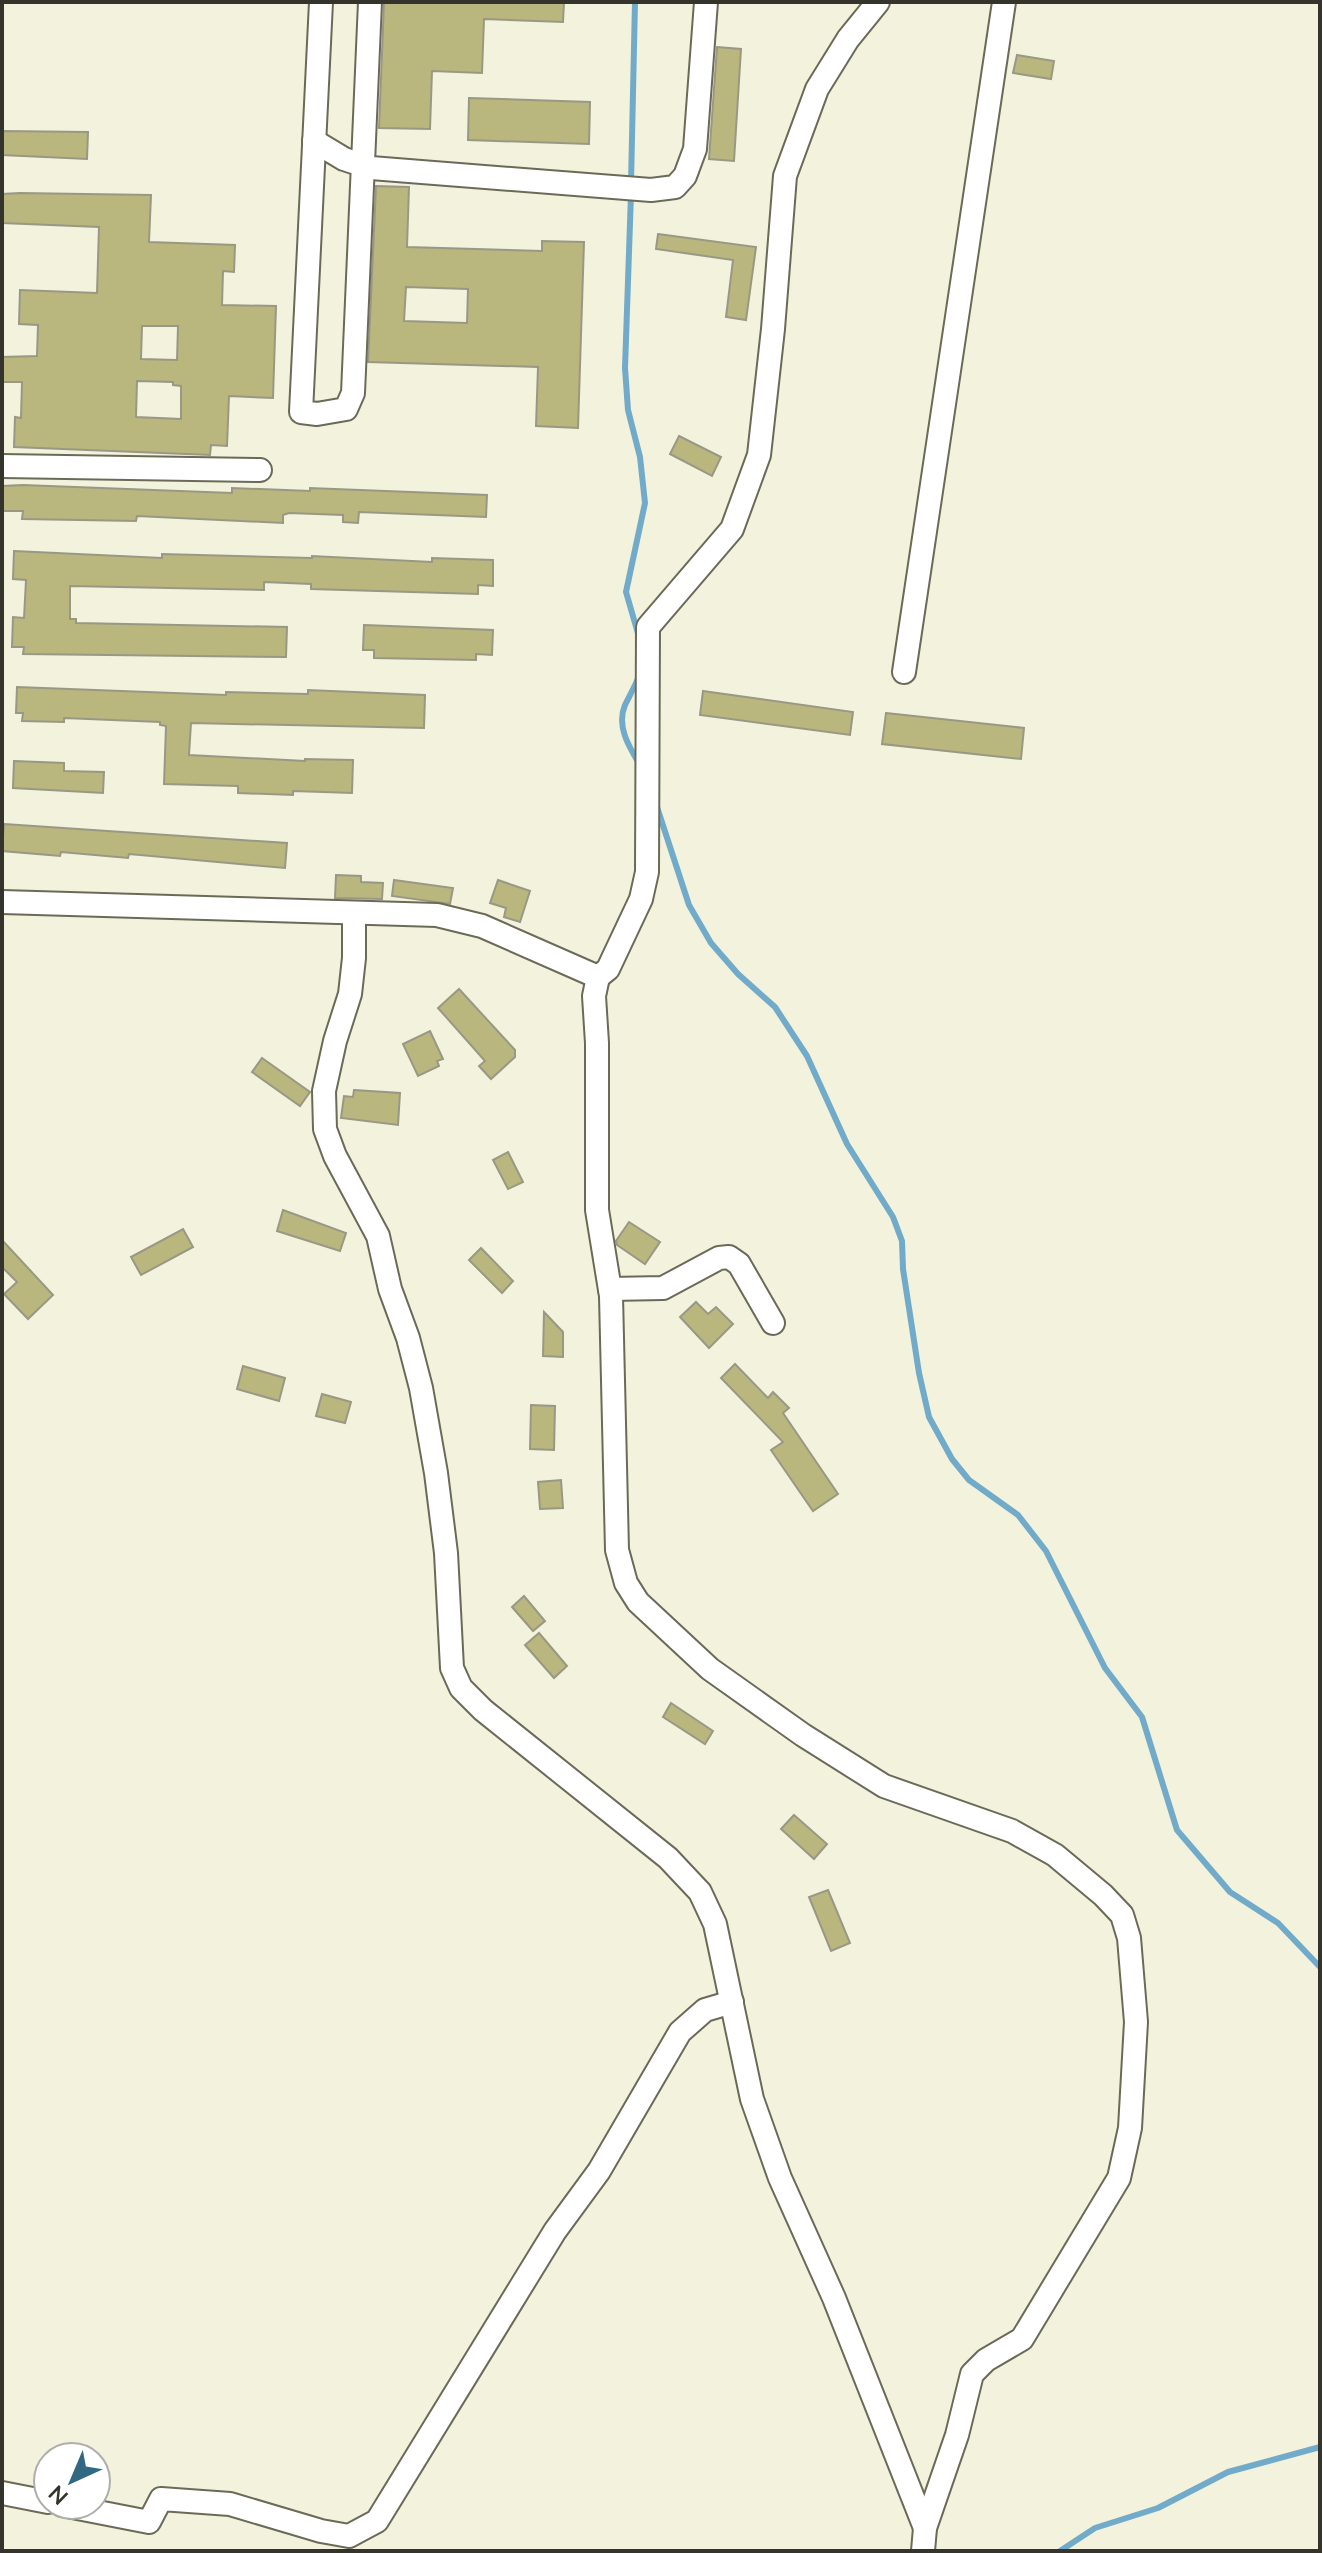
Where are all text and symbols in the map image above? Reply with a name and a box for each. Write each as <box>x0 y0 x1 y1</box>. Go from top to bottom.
north arrow <box>32 2441 112 2521</box>
text: N <box>42 2478 75 2511</box>

